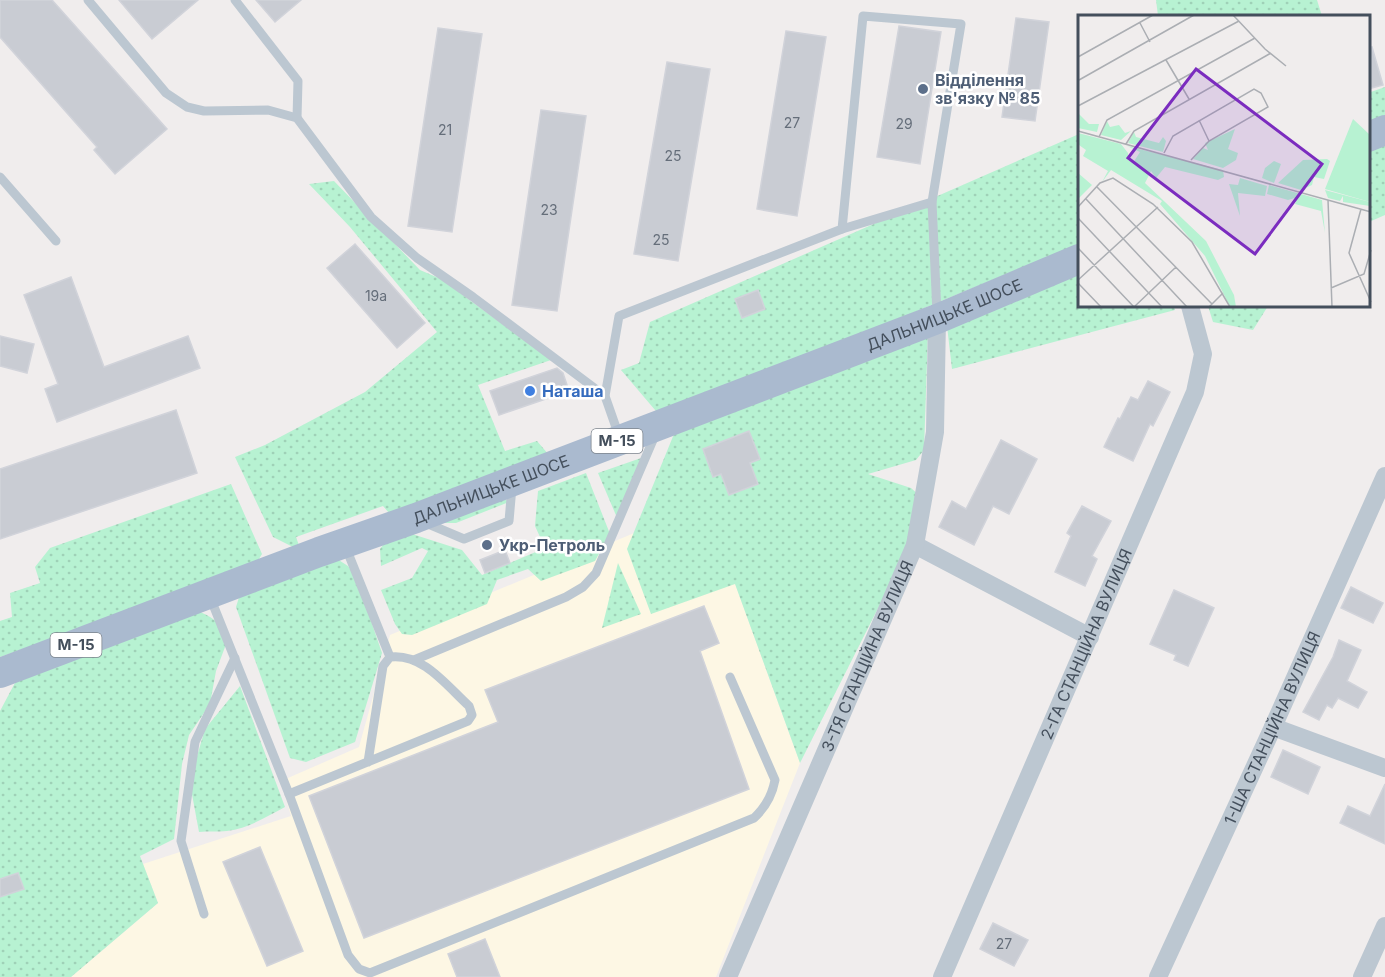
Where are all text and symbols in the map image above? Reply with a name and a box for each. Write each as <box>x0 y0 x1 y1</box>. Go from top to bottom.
inset map <box>1078 15 1370 308</box>
place label: Відділення зв'язку № 85 <box>935 70 1040 108</box>
marker: Відділення зв'язку № 85 <box>916 82 930 96</box>
house number: 27 <box>784 114 800 131</box>
house number: 29 <box>895 115 913 132</box>
house number: 21 <box>438 121 452 138</box>
house number: 25 <box>664 147 682 164</box>
house number: 23 <box>540 201 558 218</box>
house number: 25 <box>652 231 670 248</box>
street label: ДАЛЬНИЦЬКЕ ШОСЕ <box>864 274 1025 355</box>
house number: 19а <box>365 287 387 304</box>
place label: Наташа <box>542 381 604 401</box>
marker: Наташа <box>523 384 537 398</box>
road number: М-15 <box>592 429 642 453</box>
street label: ДАЛЬНИЦЬКЕ ШОСЕ <box>410 450 572 528</box>
place label: Укр-Петроль <box>499 535 605 555</box>
marker: Укр-Петроль <box>480 538 494 552</box>
street label: 2-ГА СТАНЦІЙНА ВУЛИЦЯ <box>1036 545 1136 742</box>
street label: 3-ТЯ СТАНЦІЙНА ВУЛИЦЯ <box>817 557 917 755</box>
street label: 1-ША СТАНЦІЙНА ВУЛИЦЯ <box>1220 628 1324 828</box>
road number: М-15 <box>50 633 101 657</box>
house number: 27 <box>996 935 1012 952</box>

